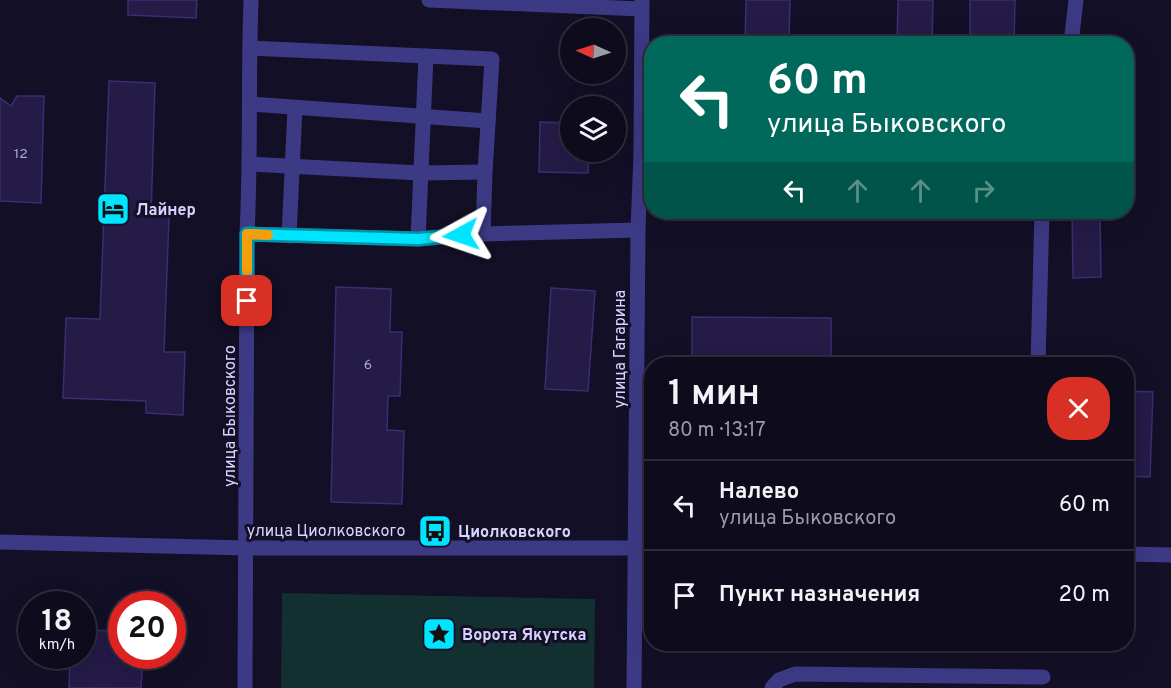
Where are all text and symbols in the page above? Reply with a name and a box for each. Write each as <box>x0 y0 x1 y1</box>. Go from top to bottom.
north arrow <box>560 18 626 84</box>
map controls <box>560 18 626 162</box>
text: 60 m <box>767 56 868 109</box>
icon: left <box>668 60 746 138</box>
button: layers <box>560 96 626 162</box>
text: улица Быковского <box>767 108 1006 142</box>
house number: 12 <box>14 146 28 163</box>
icon: left <box>778 174 811 207</box>
icon: ahead <box>841 174 874 207</box>
icon: ahead <box>904 174 937 207</box>
icon: right <box>967 174 1000 207</box>
hotel icon: Лайнер <box>95 191 131 227</box>
place label: Лайнер <box>136 201 196 221</box>
position arrow <box>429 203 493 267</box>
pin <box>221 275 272 326</box>
icon: arrive <box>230 284 263 317</box>
street label: улица Гагарина <box>611 290 631 408</box>
street label: улица Быковского <box>221 345 241 487</box>
house number: 6 <box>364 357 372 374</box>
text: 1 мин <box>668 372 760 418</box>
button: close <box>1047 377 1110 440</box>
text: 80 m · 13:17 <box>668 418 766 444</box>
text: Налево <box>719 479 799 506</box>
icon: left <box>668 489 701 522</box>
text: 60 m <box>1059 492 1110 519</box>
text: улица Быковского <box>719 506 896 532</box>
bus stop icon: Циолковского <box>417 513 453 549</box>
street label: улица Циолковского <box>247 522 405 542</box>
place label: Циолковского <box>458 523 571 543</box>
icon: arrive <box>668 579 701 612</box>
text: Пункт назначения <box>719 582 920 609</box>
text: 20 m <box>1059 582 1110 609</box>
speed limit sign: 20 <box>108 591 186 669</box>
text: 18 <box>42 604 72 641</box>
place icon: Ворота Якутска <box>421 616 457 652</box>
place label: Ворота Якутска <box>462 626 586 646</box>
text: km/h <box>39 636 75 655</box>

